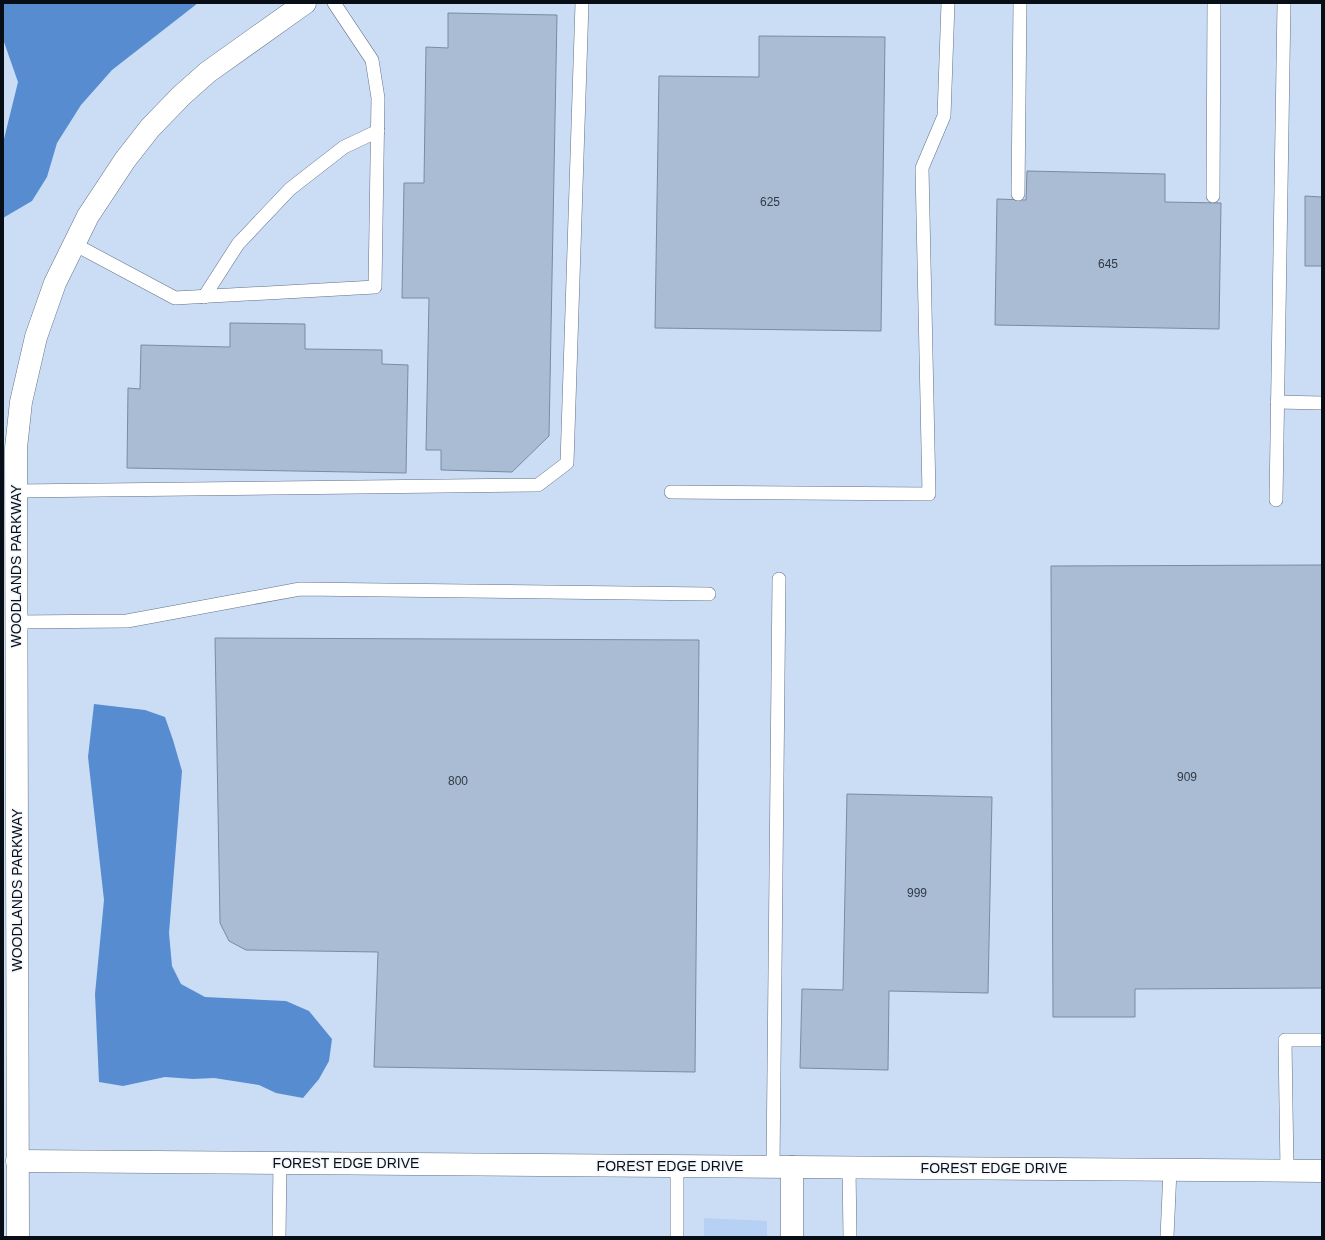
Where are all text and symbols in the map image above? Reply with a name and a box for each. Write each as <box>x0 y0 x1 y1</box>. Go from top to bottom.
house number: 625 <box>760 195 780 209</box>
house number: 645 <box>1098 257 1118 271</box>
street label: WOODLANDS PARKWAY <box>8 484 24 648</box>
house number: 909 <box>1177 770 1197 784</box>
house number: 800 <box>448 774 468 788</box>
street label: WOODLANDS PARKWAY <box>9 808 25 972</box>
house number: 999 <box>907 886 927 900</box>
street label: FOREST EDGE DRIVE <box>273 1155 419 1171</box>
street label: FOREST EDGE DRIVE <box>597 1158 743 1174</box>
street label: FOREST EDGE DRIVE <box>921 1160 1067 1176</box>

